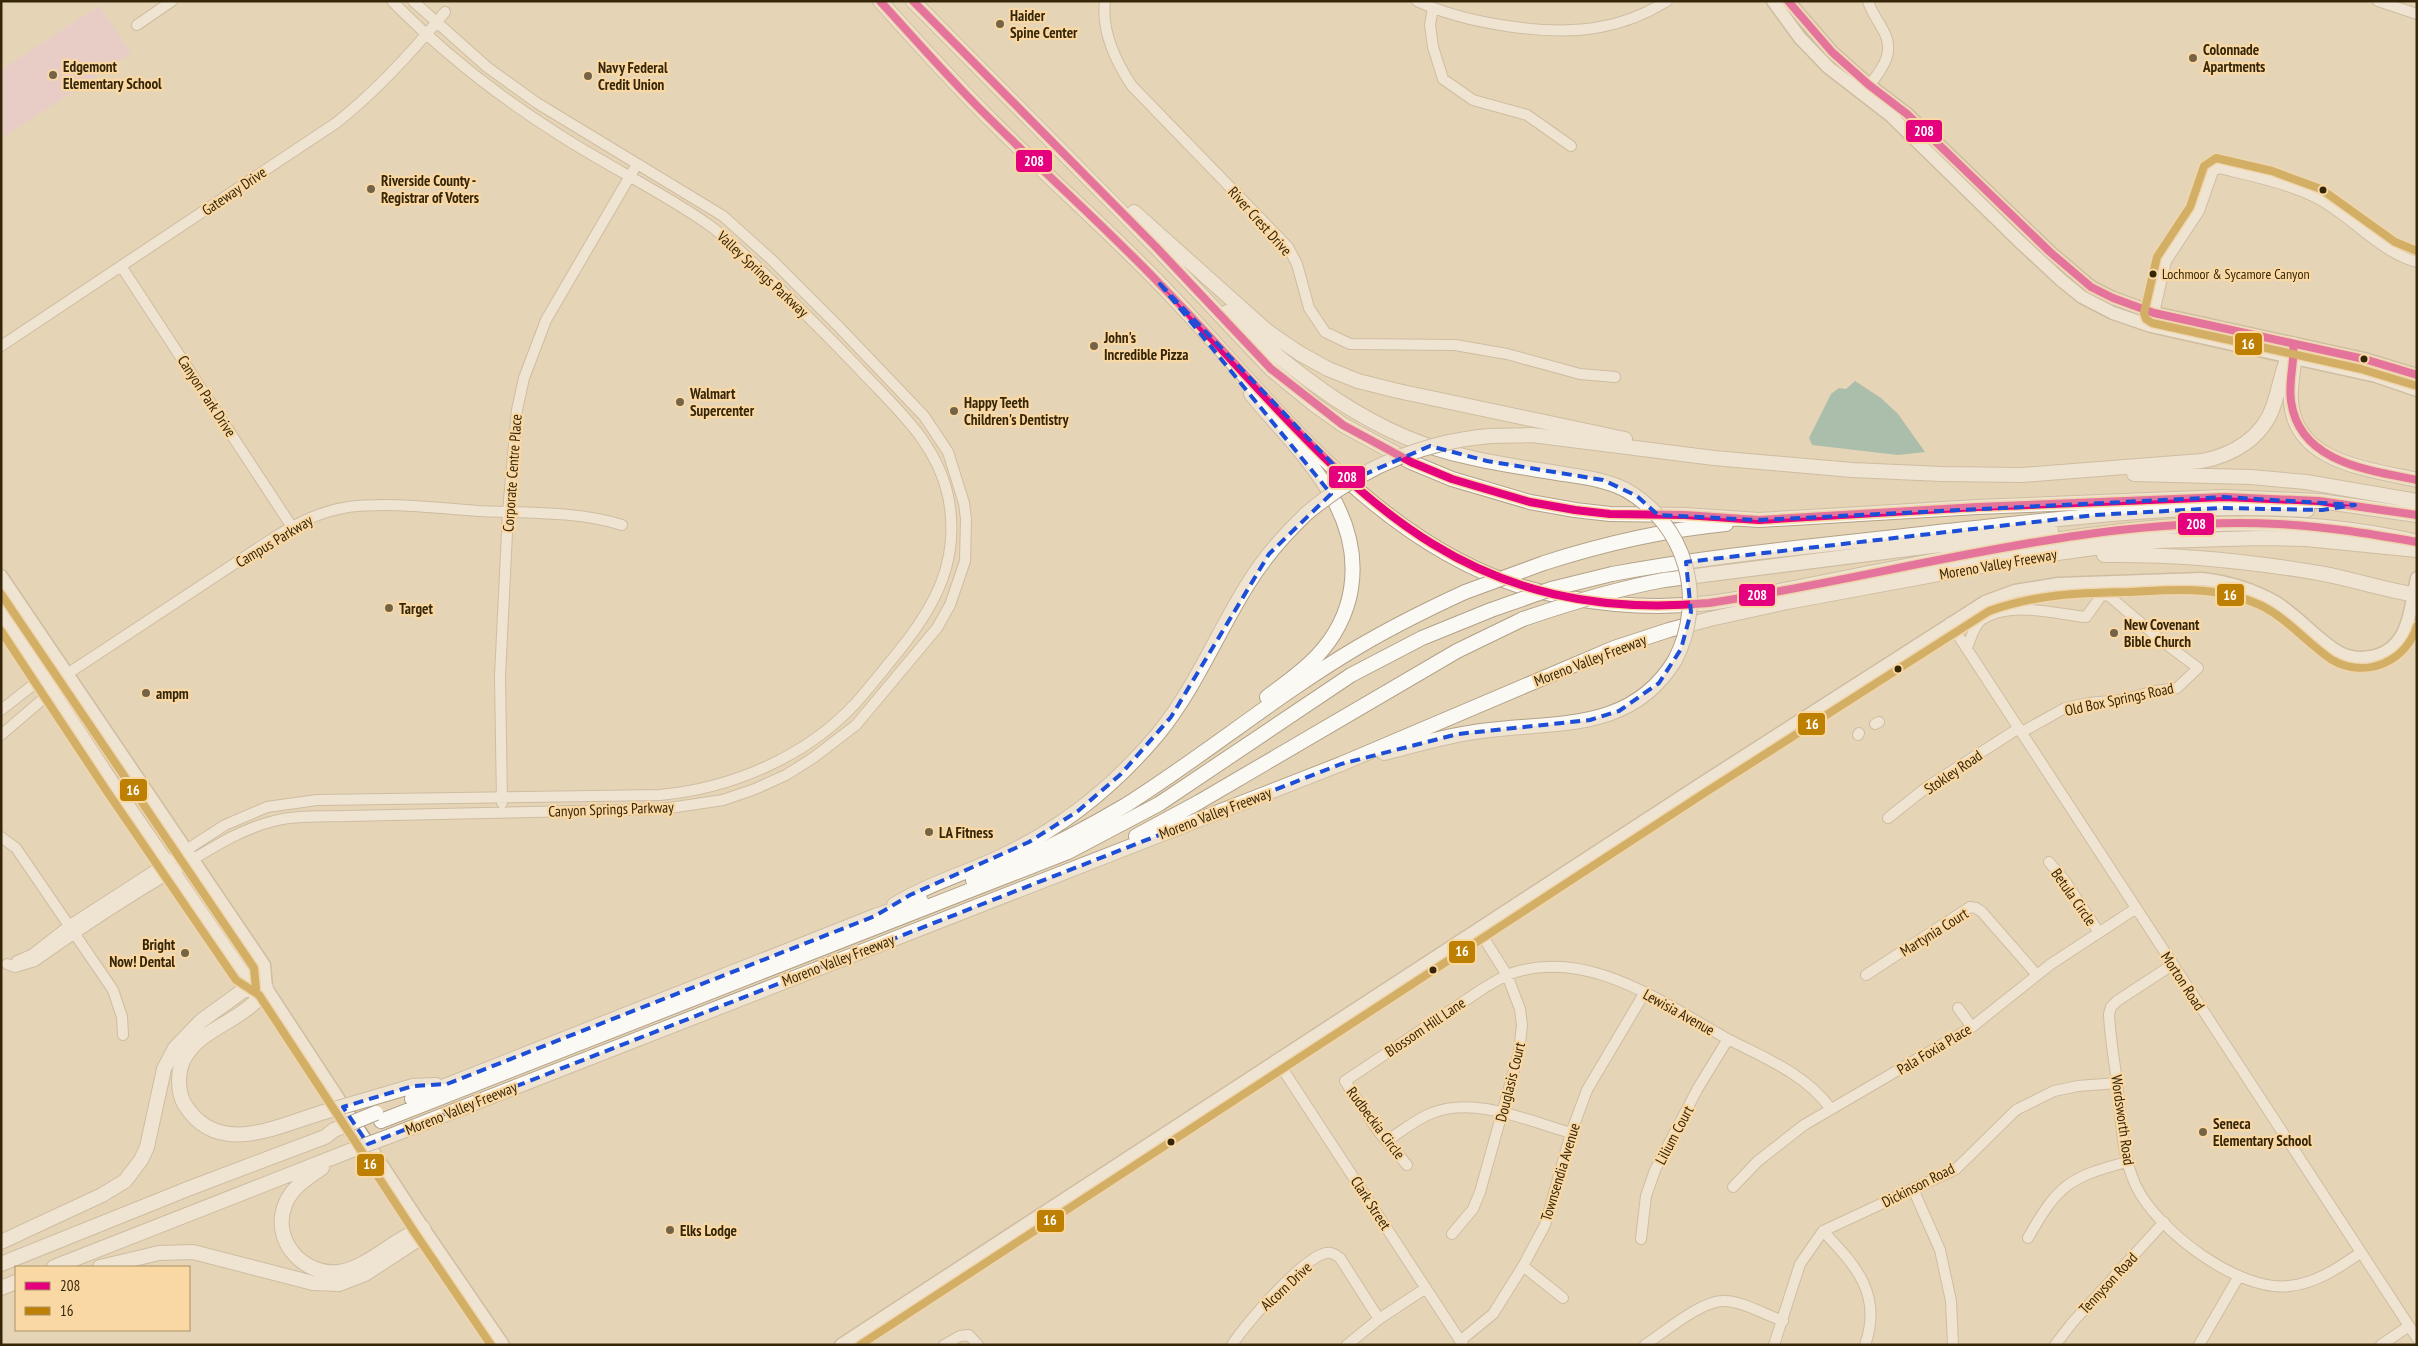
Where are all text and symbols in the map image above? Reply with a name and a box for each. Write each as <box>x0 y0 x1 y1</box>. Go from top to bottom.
place label: Haider Spine Center <box>1010 6 1078 42</box>
marker: Haider Spine Center <box>994 18 1006 30</box>
place label: Colonnade Apartments <box>2202 40 2265 76</box>
marker: Colonnade Apartments <box>2187 52 2199 64</box>
place label: Edgemont Elementary School <box>63 57 162 93</box>
place label: Navy Federal Credit Union <box>598 58 668 94</box>
marker: Edgemont Elementary School <box>47 69 59 81</box>
marker: Navy Federal Credit Union <box>582 70 594 82</box>
line badge: 208 <box>1905 119 1943 143</box>
text: 208 <box>1914 122 1934 140</box>
line badge: 208 <box>1015 149 1053 173</box>
text: 208 <box>1024 152 1044 170</box>
street label: Gateway Drive <box>198 162 270 220</box>
place label: Riverside County - Registrar of Voters <box>381 171 479 207</box>
marker: Riverside County - Registrar of Voters <box>365 183 377 195</box>
street label: River Crest Drive <box>1224 183 1296 259</box>
unlabelled marker <box>2318 185 2328 195</box>
street label: Valley Springs Parkway <box>713 226 813 321</box>
place label: Lochmoor & Sycamore Canyon <box>2162 265 2310 283</box>
marker: Lochmoor & Sycamore Canyon <box>2148 269 2158 279</box>
place label: John's Incredible Pizza <box>1103 328 1188 364</box>
line badge: 16 <box>2234 332 2263 356</box>
text: 16 <box>2241 335 2255 353</box>
marker: John's Incredible Pizza <box>1088 340 1100 352</box>
street label: Canyon Park Drive <box>174 352 240 440</box>
unlabelled marker <box>2359 354 2369 364</box>
place label: Walmart Supercenter <box>689 384 755 420</box>
place label: Happy Teeth Children's Dentistry <box>964 393 1069 429</box>
marker: Walmart Supercenter <box>674 396 686 408</box>
marker: Happy Teeth Children's Dentistry <box>948 405 960 417</box>
street label: Corporate Centre Place <box>498 414 526 532</box>
line badge: 208 <box>1328 465 1366 489</box>
text: 208 <box>1337 468 1357 486</box>
street label: Campus Parkway <box>232 510 316 571</box>
line badge: 208 <box>2177 512 2215 536</box>
text: 208 <box>2186 515 2206 533</box>
street label: Moreno Valley Freeway <box>1938 544 2059 584</box>
line badge: 208 <box>1738 583 1776 607</box>
line badge: 16 <box>2216 583 2245 607</box>
text: 208 <box>1747 586 1767 604</box>
text: 16 <box>2223 586 2237 604</box>
place label: Target <box>399 599 433 618</box>
marker: Target <box>383 602 395 614</box>
place label: New Covenant Bible Church <box>2124 615 2200 651</box>
marker: New Covenant Bible Church <box>2108 627 2120 639</box>
street label: Moreno Valley Freeway <box>1531 630 1649 690</box>
unlabelled marker <box>1893 664 1903 674</box>
street label: Old Box Springs Road <box>2063 678 2175 720</box>
place label: ampm <box>156 684 189 703</box>
marker: ampm <box>140 687 152 699</box>
line badge: 16 <box>1797 712 1826 736</box>
text: 16 <box>1805 715 1819 733</box>
street label: Stokley Road <box>1920 746 1986 798</box>
line badge: 16 <box>119 778 148 802</box>
text: 16 <box>126 781 140 799</box>
street label: Moreno Valley Freeway <box>1156 783 1274 843</box>
street label: Canyon Springs Parkway <box>548 797 674 821</box>
place label: LA Fitness <box>939 823 993 842</box>
marker: LA Fitness <box>923 826 935 838</box>
street label: Betula Circle <box>2047 865 2101 929</box>
street label: Martynia Court <box>1896 904 1972 960</box>
street label: Moreno Valley Freeway <box>779 930 897 990</box>
place label: Bright Now! Dental <box>109 935 176 971</box>
line badge: 16 <box>1448 940 1476 964</box>
text: 16 <box>1455 942 1469 960</box>
marker: Bright Now! Dental <box>179 947 191 959</box>
street label: Morton Road <box>2157 948 2209 1014</box>
unlabelled marker <box>1428 965 1438 975</box>
street label: Lewisia Avenue <box>1640 985 1718 1039</box>
street label: Blossom Hill Lane <box>1381 993 1469 1061</box>
street label: Pala Foxia Place <box>1893 1019 1975 1079</box>
street label: Douglasis Court <box>1491 1040 1529 1124</box>
street label: Wordsworth Road <box>2107 1074 2139 1166</box>
street label: Moreno Valley Freeway <box>402 1077 520 1139</box>
street label: Rudbeckia Circle <box>1343 1083 1409 1163</box>
street label: Lilium Court <box>1651 1102 1697 1168</box>
place label: Seneca Elementary School <box>2213 1114 2312 1150</box>
street label: Townsendia Avenue <box>1536 1121 1584 1223</box>
marker: Seneca Elementary School <box>2197 1126 2209 1138</box>
unlabelled marker <box>1166 1137 1176 1147</box>
line badge: 16 <box>356 1153 385 1177</box>
text: 16 <box>363 1155 377 1173</box>
street label: Dickinson Road <box>1878 1159 1958 1211</box>
street label: Clark Street <box>1347 1173 1395 1233</box>
line badge: 16 <box>1036 1209 1065 1233</box>
text: 16 <box>1043 1211 1057 1229</box>
place label: Elks Lodge <box>680 1221 737 1240</box>
marker: Elks Lodge <box>664 1224 676 1236</box>
street label: Tennyson Road <box>2075 1248 2141 1318</box>
street label: Alcorn Drive <box>1256 1257 1316 1315</box>
legend <box>15 1266 190 1331</box>
text: 208 <box>60 1276 80 1295</box>
text: 16 <box>60 1301 74 1320</box>

